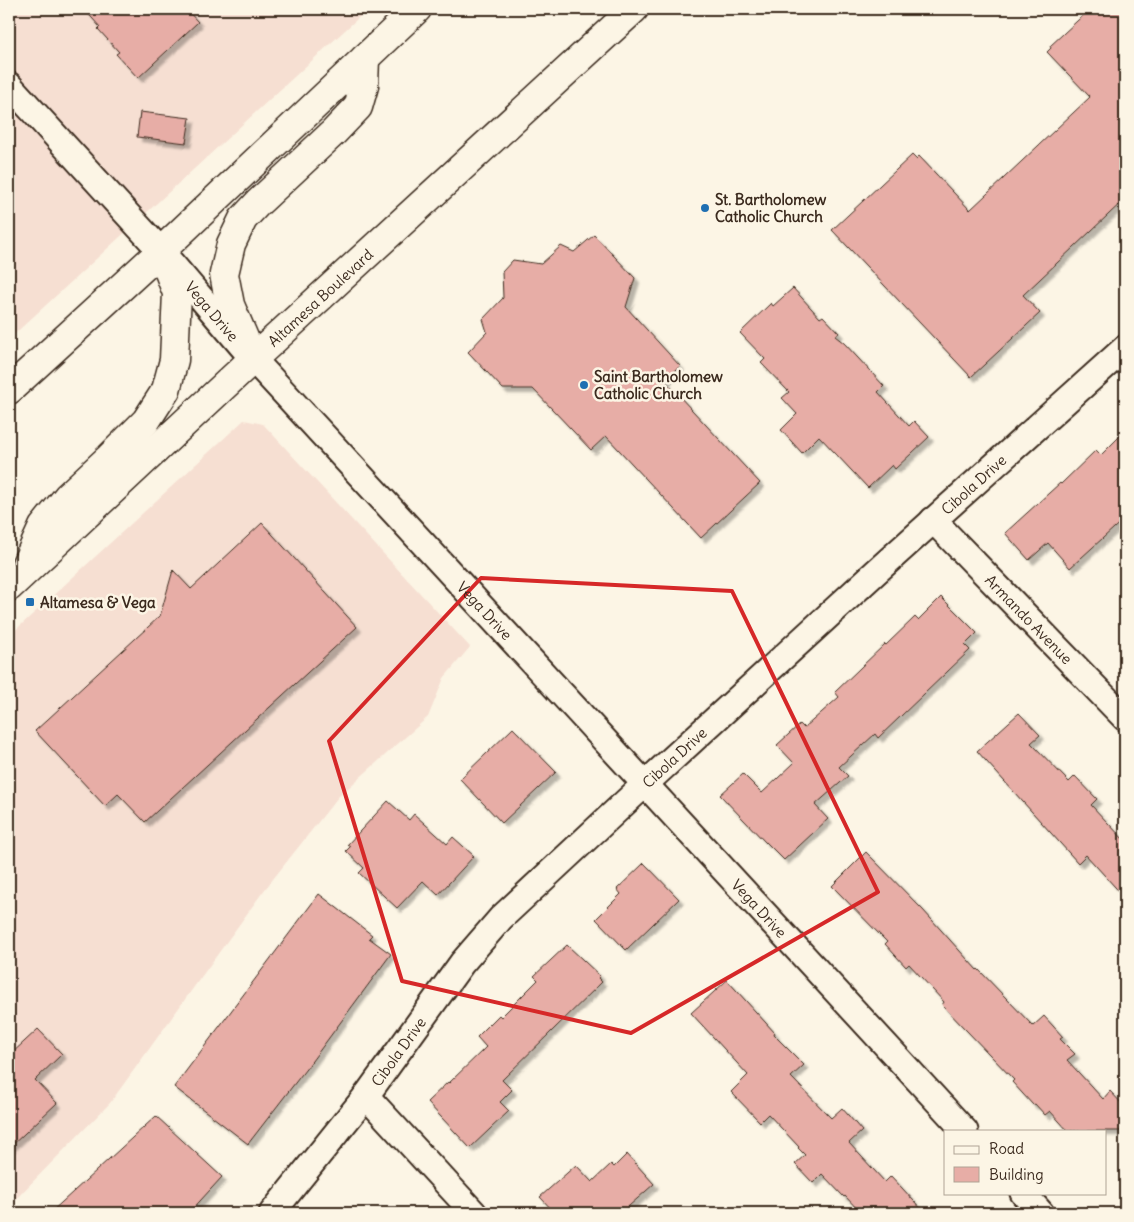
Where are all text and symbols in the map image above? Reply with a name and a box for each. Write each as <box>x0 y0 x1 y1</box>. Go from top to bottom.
place label: St. Bartholomew Catholic Church <box>715 190 826 226</box>
marker: St. Bartholomew Catholic Church <box>699 202 711 214</box>
street label: Altamesa Boulevard <box>264 244 377 350</box>
street label: Vega Drive <box>181 277 243 345</box>
place label: Saint Bartholomew Catholic Church <box>594 367 723 403</box>
marker: Saint Bartholomew Catholic Church <box>578 379 590 391</box>
street label: Cibola Drive <box>937 450 1010 518</box>
street label: Armando Avenue <box>981 570 1077 668</box>
street label: Vega Drive <box>453 577 517 644</box>
place label: Altamesa & Vega <box>40 593 156 613</box>
marker: Altamesa & Vega <box>24 596 36 608</box>
street label: Cibola Drive <box>638 723 710 792</box>
street label: Vega Drive <box>728 875 791 941</box>
street label: Cibola Drive <box>367 1013 430 1090</box>
legend <box>944 1130 1106 1194</box>
text: Road <box>989 1139 1024 1158</box>
text: Building <box>989 1165 1044 1184</box>

